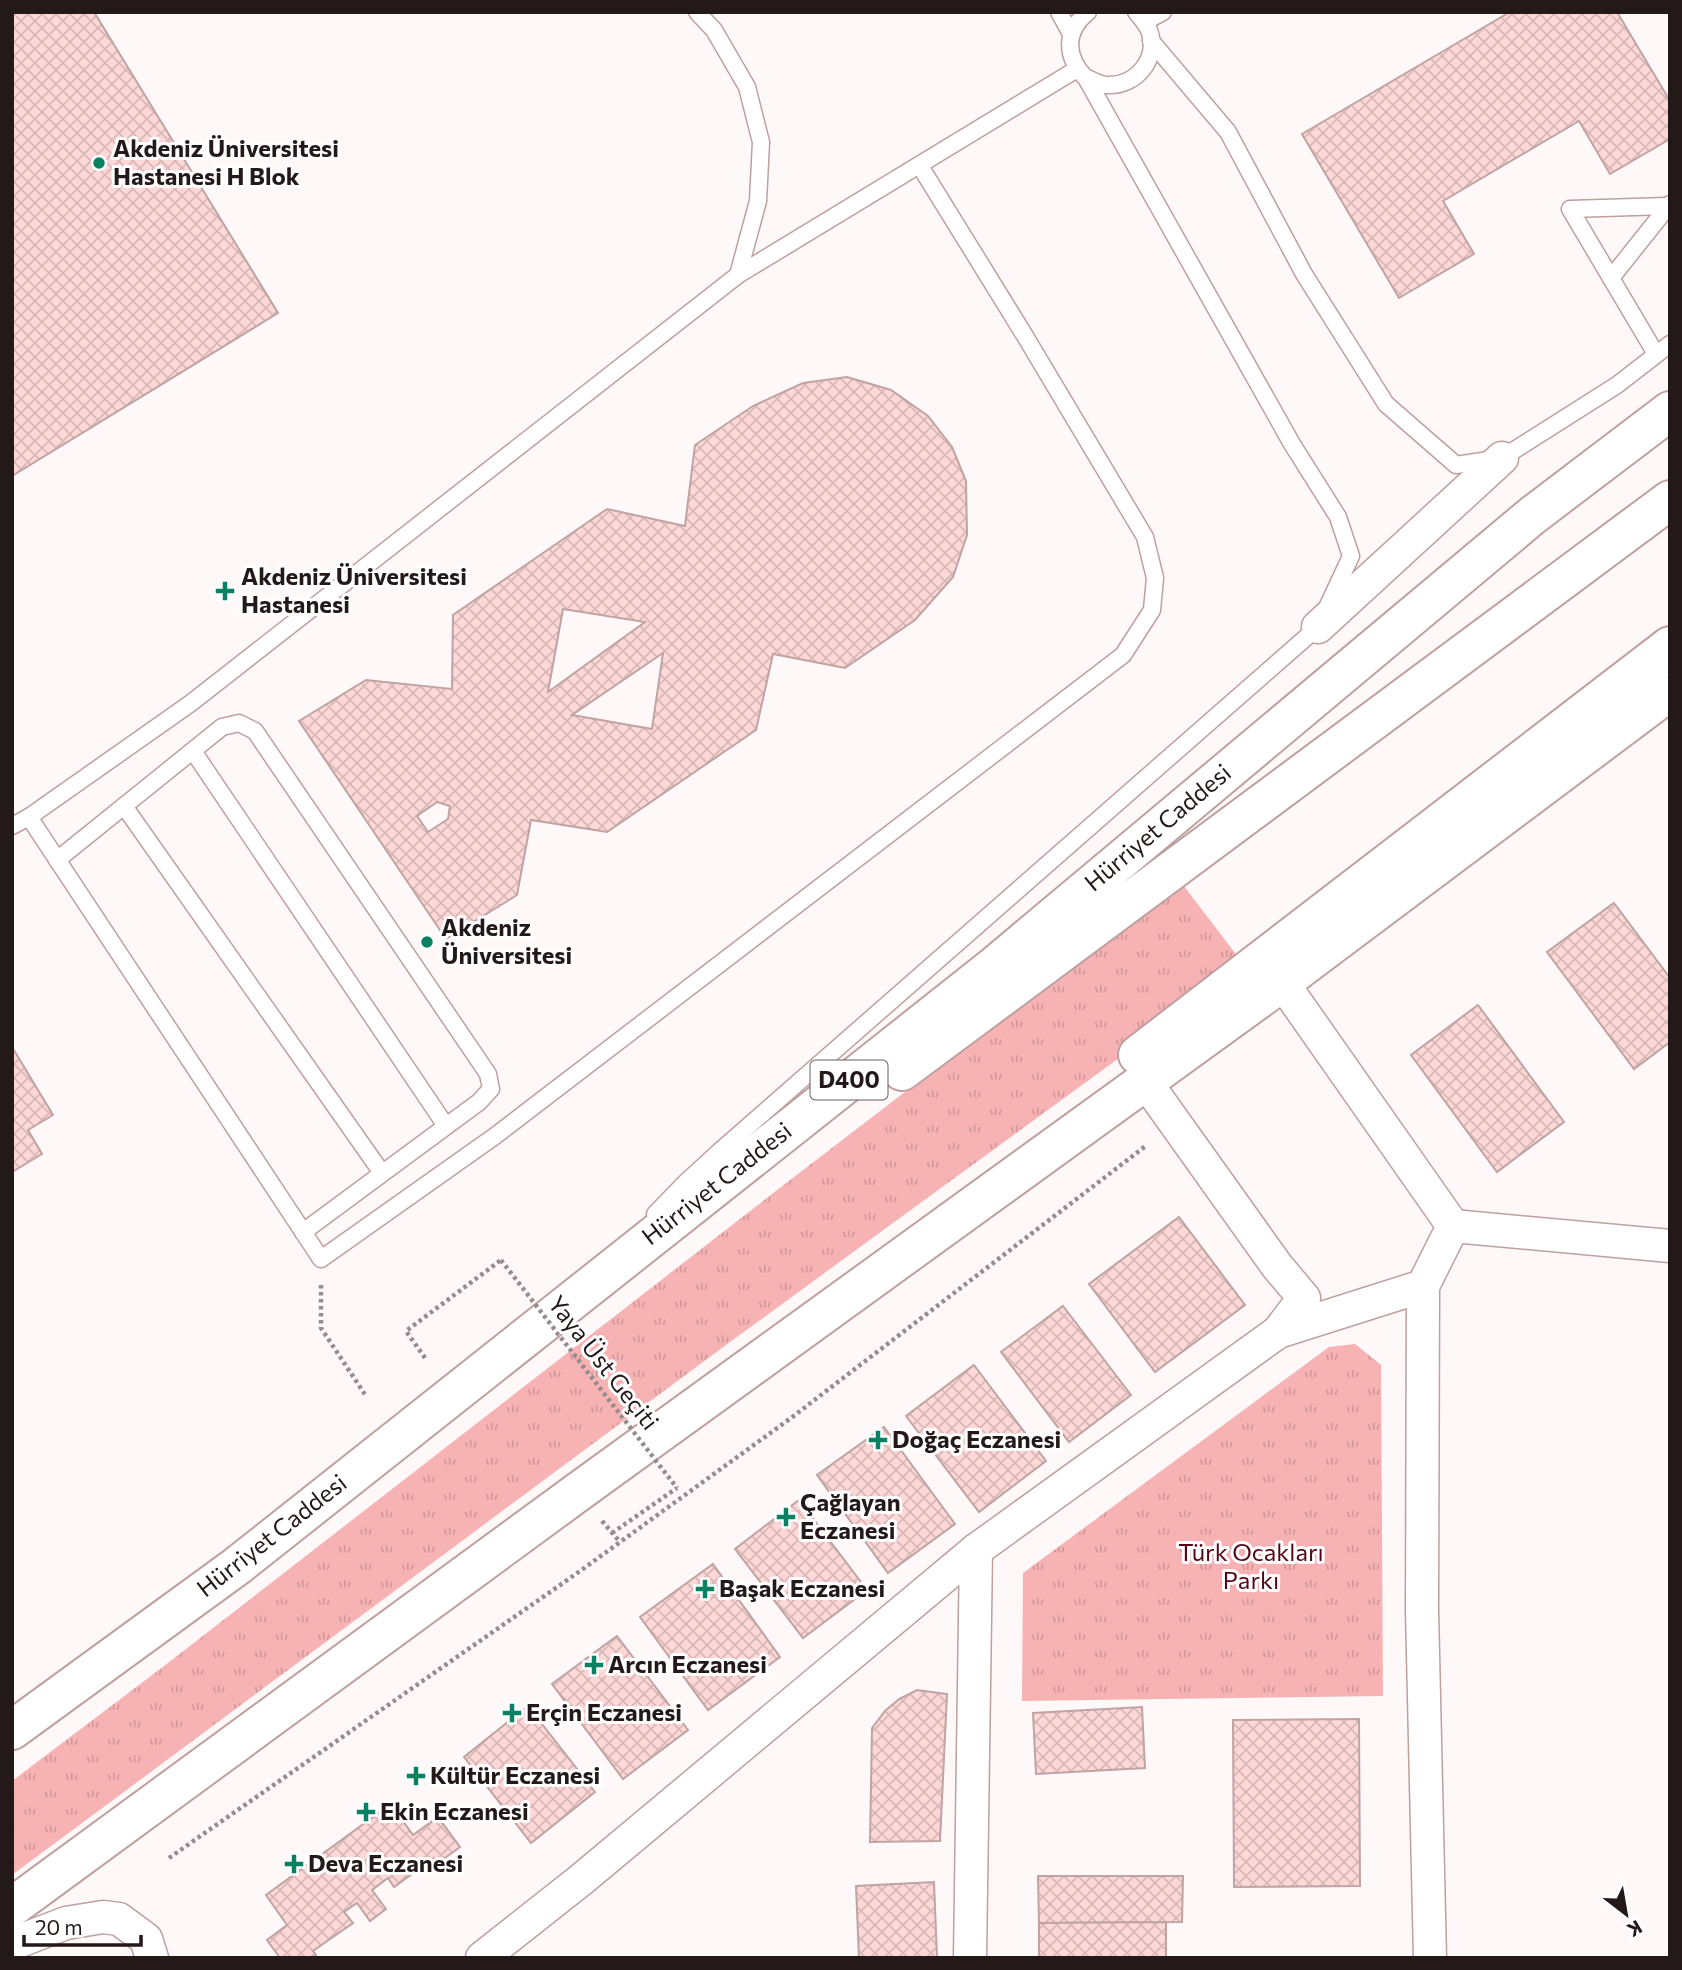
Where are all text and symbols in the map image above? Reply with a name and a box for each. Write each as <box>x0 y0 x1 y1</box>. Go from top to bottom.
place label: Akdeniz Üniversitesi Hastanesi H Blok <box>113 133 339 190</box>
marker: Akdeniz Üniversitesi Hastanesi H Blok <box>91 155 107 171</box>
place label: Akdeniz Üniversitesi Hastanesi <box>241 561 467 618</box>
marker: Akdeniz Üniversitesi Hastanesi <box>215 581 235 601</box>
street label: Hürriyet Caddesi <box>1078 757 1236 896</box>
place label: Akdeniz Üniversitesi <box>441 912 572 969</box>
marker: Akdeniz Üniversitesi <box>419 934 435 950</box>
road number: D400 <box>810 1060 888 1100</box>
street label: Hürriyet Caddesi <box>635 1115 797 1250</box>
street label: Yaya Üst Geçiti <box>543 1289 665 1435</box>
place label: Doğaç Eczanesi <box>892 1424 1061 1453</box>
marker: Doğaç Eczanesi <box>870 1432 886 1448</box>
street label: Hürriyet Caddesi <box>190 1467 352 1602</box>
place label: Çağlayan Eczanesi <box>800 1487 901 1544</box>
marker: Çağlayan Eczanesi <box>778 1509 794 1525</box>
park label: Türk Ocakları Parkı <box>1178 1537 1324 1594</box>
place label: Başak Eczanesi <box>719 1573 885 1602</box>
marker: Başak Eczanesi <box>697 1581 713 1597</box>
place label: Arcın Eczanesi <box>608 1649 767 1678</box>
marker: Arcın Eczanesi <box>586 1657 602 1673</box>
place label: Erçin Eczanesi <box>526 1697 682 1726</box>
marker: Erçin Eczanesi <box>504 1705 520 1721</box>
place label: Kültür Eczanesi <box>430 1760 600 1789</box>
marker: Kültür Eczanesi <box>408 1768 424 1784</box>
place label: Ekin Eczanesi <box>380 1796 529 1825</box>
marker: Ekin Eczanesi <box>358 1804 374 1820</box>
place label: Deva Eczanesi <box>308 1848 463 1877</box>
marker: Deva Eczanesi <box>286 1856 302 1872</box>
north arrow <box>1591 1879 1661 1949</box>
scale bar <box>24 1904 142 1948</box>
text: 20 m <box>35 1914 83 1939</box>
text: K <box>1623 1916 1647 1942</box>

